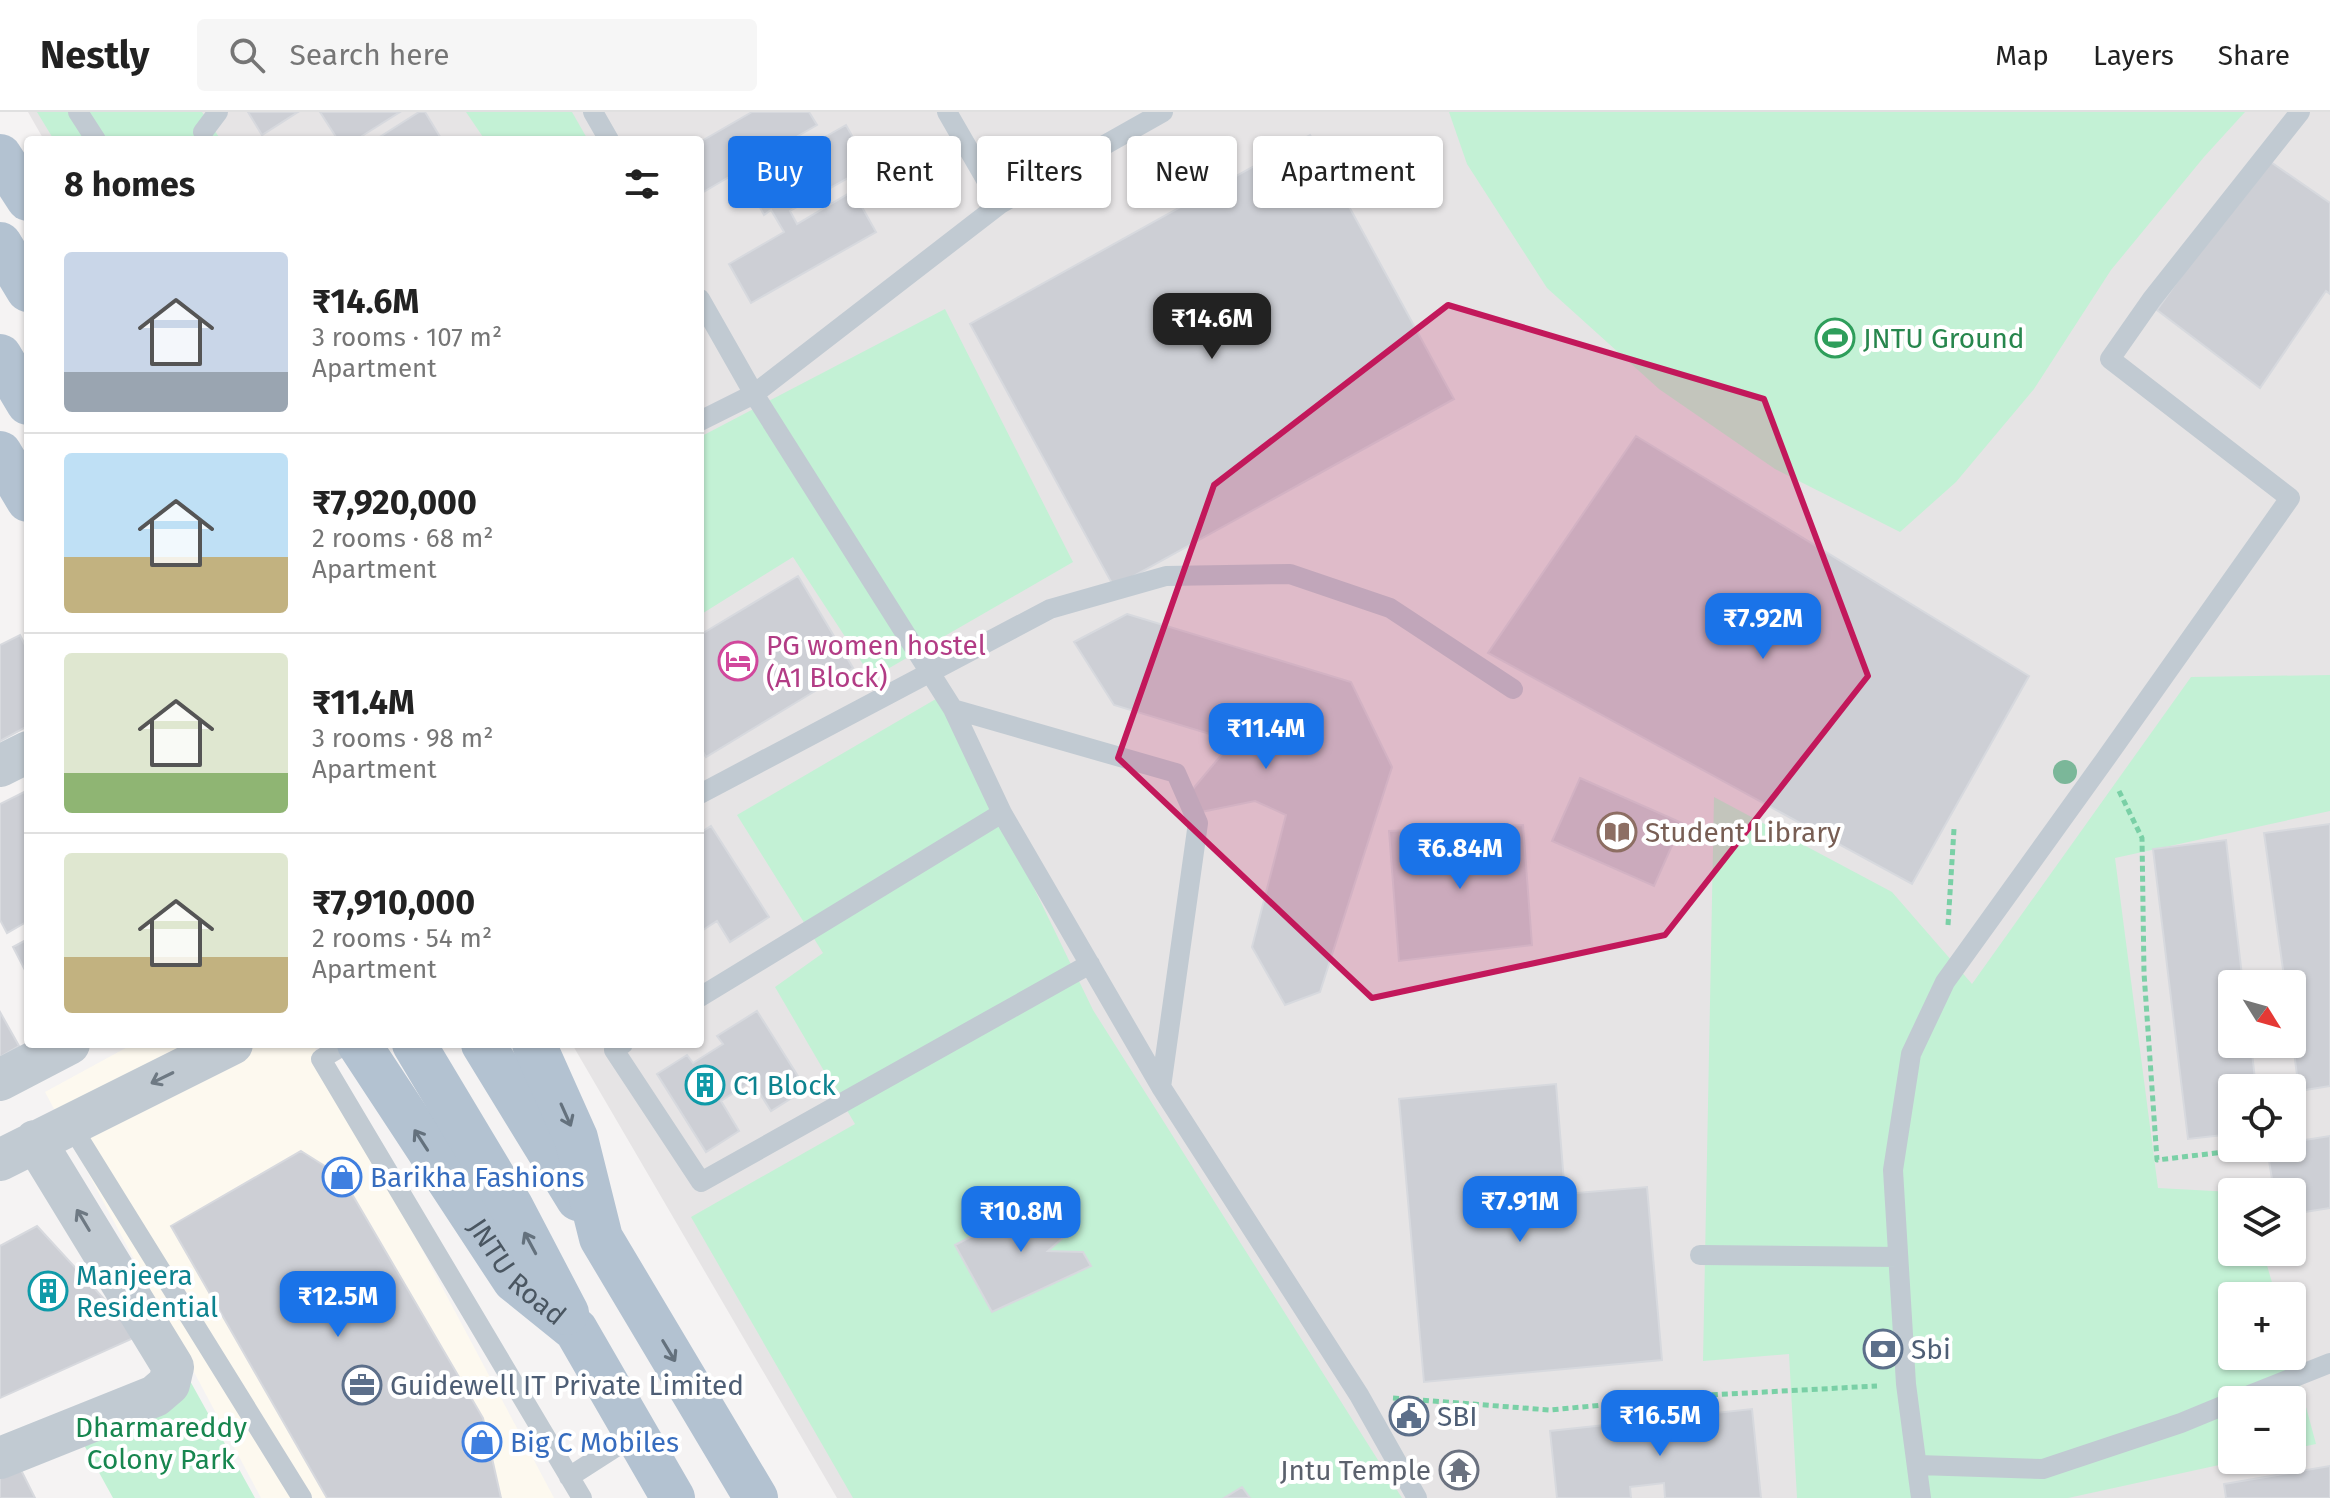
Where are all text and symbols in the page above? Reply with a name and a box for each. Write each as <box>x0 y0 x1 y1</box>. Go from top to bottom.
search box <box>197 19 757 91</box>
text: Nestly <box>40 32 149 78</box>
icon: search <box>225 33 269 77</box>
text: Search here <box>289 37 450 73</box>
text: Map <box>1995 39 2049 72</box>
text: Layers <box>2093 39 2174 72</box>
text: Share <box>2218 39 2290 72</box>
chip: Buy <box>728 136 831 208</box>
chip: Rent <box>847 136 961 208</box>
chip: Filters <box>977 136 1111 208</box>
chip: New <box>1127 136 1237 208</box>
chip: Apartment <box>1253 136 1443 208</box>
icon: filters <box>620 162 664 206</box>
text: 8 homes <box>64 164 195 205</box>
text: ₹14.6M <box>312 281 419 322</box>
icon: home <box>128 284 224 380</box>
pin: ₹14.6M <box>1147 293 1277 361</box>
text: ₹14.6M <box>1171 303 1253 334</box>
sports icon: JNTU Ground <box>1814 317 1856 359</box>
text: 3 rooms · 107 m² <box>312 322 502 353</box>
place label: JNTU Ground <box>1863 322 2025 355</box>
text: Apartment <box>312 353 437 384</box>
text: ₹7,920,000 <box>312 482 477 523</box>
icon: home <box>128 485 224 581</box>
text: 2 rooms · 68 m² <box>312 523 493 554</box>
text: Apartment <box>312 554 437 585</box>
pin: ₹7.92M <box>1698 593 1828 661</box>
text: ₹7.92M <box>1723 603 1803 634</box>
place label: PG women hostel (A1 Block) <box>766 629 986 694</box>
hotel icon: PG women hostel (A1 Block) <box>717 640 759 682</box>
text: ₹11.4M <box>312 682 415 723</box>
icon: home <box>128 685 224 781</box>
pin: ₹11.4M <box>1201 703 1331 771</box>
text: ₹11.4M <box>1227 713 1305 744</box>
text: 3 rooms · 98 m² <box>312 723 493 754</box>
text: Apartment <box>312 754 437 785</box>
library icon: Student Library <box>1596 811 1638 853</box>
place label: Student Library <box>1645 816 1841 849</box>
pin: ₹6.84M <box>1395 823 1525 891</box>
text: ₹6.84M <box>1417 833 1503 864</box>
text: ₹7,910,000 <box>312 882 475 923</box>
icon: home <box>128 885 224 981</box>
text: 2 rooms · 54 m² <box>312 923 492 954</box>
text: Apartment <box>312 954 437 985</box>
north arrow <box>2218 970 2306 1058</box>
map controls <box>2218 970 2306 1474</box>
building icon: C1 Block <box>684 1064 726 1106</box>
place label: C1 Block <box>733 1069 837 1102</box>
one-way arrow <box>150 1071 174 1087</box>
button: locate <box>2218 1074 2306 1162</box>
one-way arrow <box>559 1103 574 1127</box>
one-way arrow <box>413 1129 430 1151</box>
shop icon: Barikha Fashions <box>321 1156 363 1198</box>
place label: Barikha Fashions <box>370 1161 585 1194</box>
pin: ₹7.91M <box>1455 1176 1585 1244</box>
button: layers <box>2218 1178 2306 1266</box>
pin: ₹10.8M <box>956 1186 1086 1254</box>
text: ₹7.91M <box>1481 1186 1559 1217</box>
text: ₹10.8M <box>979 1196 1063 1227</box>
one-way arrow <box>74 1209 90 1232</box>
street label: JNTU Road <box>461 1212 572 1332</box>
one-way arrow <box>522 1232 538 1255</box>
place label: Manjeera Residential <box>76 1259 218 1324</box>
building icon: Manjeera Residential <box>27 1270 69 1312</box>
pin: ₹12.5M <box>273 1271 403 1339</box>
text: ₹12.5M <box>298 1281 378 1312</box>
button: + <box>2218 1282 2306 1370</box>
bank icon: Sbi <box>1862 1328 1904 1370</box>
place label: Sbi <box>1911 1333 1951 1366</box>
one-way arrow <box>661 1339 677 1362</box>
office icon: Guidewell IT Private Limited <box>341 1364 383 1406</box>
place label: Guidewell IT Private Limited <box>390 1369 744 1402</box>
button: − <box>2218 1386 2306 1474</box>
pin: ₹16.5M <box>1595 1390 1725 1458</box>
public building icon: SBI <box>1388 1395 1430 1437</box>
place label: SBI <box>1437 1400 1478 1433</box>
text: ₹16.5M <box>1619 1400 1701 1431</box>
park label: Dharmareddy Colony Park <box>75 1411 247 1476</box>
shop icon: Big C Mobiles <box>461 1421 503 1463</box>
place label: Big C Mobiles <box>510 1426 679 1459</box>
temple icon: Jntu Temple <box>1438 1449 1480 1491</box>
place label: Jntu Temple <box>1280 1454 1431 1487</box>

